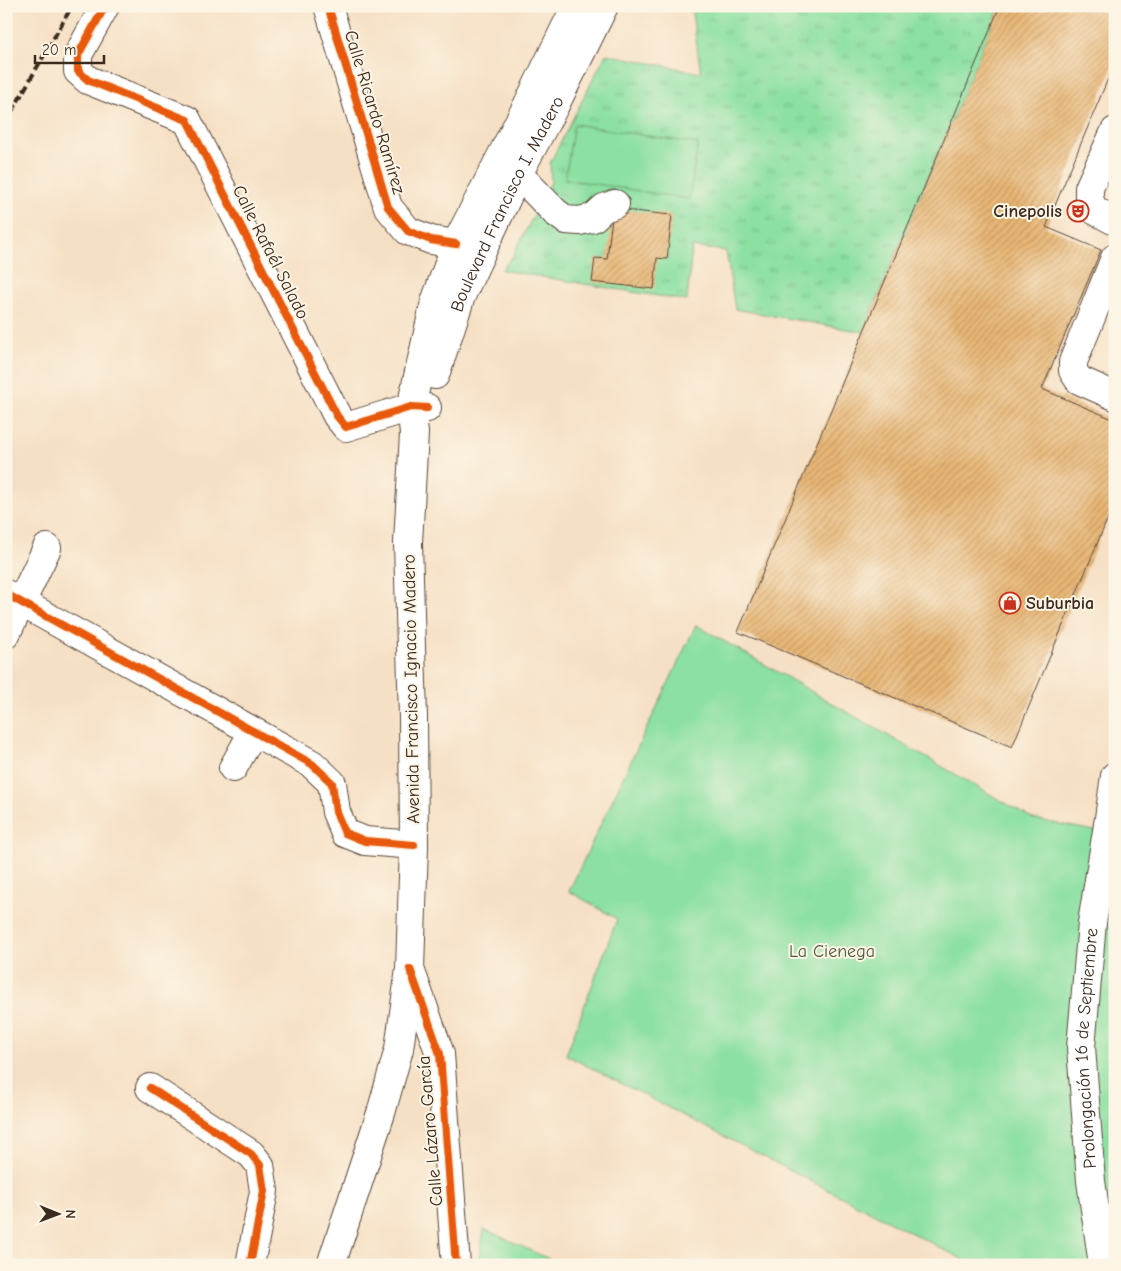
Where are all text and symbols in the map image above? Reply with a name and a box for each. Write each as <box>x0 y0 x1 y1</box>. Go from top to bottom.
street label: Calle Ricardo Ramírez <box>340 28 409 197</box>
scale bar <box>35 32 104 64</box>
text: 20 m <box>42 41 76 59</box>
street label: Boulevard Francisco I. Madero <box>447 93 569 315</box>
street label: Calle Rafaél Salado <box>228 182 313 323</box>
theatre icon: Cinepolis <box>1066 199 1090 223</box>
place label: Cinepolis <box>993 201 1062 222</box>
street label: Avenida Francisco Ignacio Madero <box>399 554 424 824</box>
shop icon: Suburbia <box>998 591 1022 615</box>
place label: Suburbia <box>1026 593 1094 614</box>
street label: Prolongación 16 de Septiembre <box>1071 927 1103 1169</box>
park label: La Cienega <box>789 941 875 962</box>
street label: Calle Lázaro García <box>413 1055 448 1207</box>
north arrow <box>32 1188 82 1238</box>
text: N <box>62 1210 79 1219</box>

